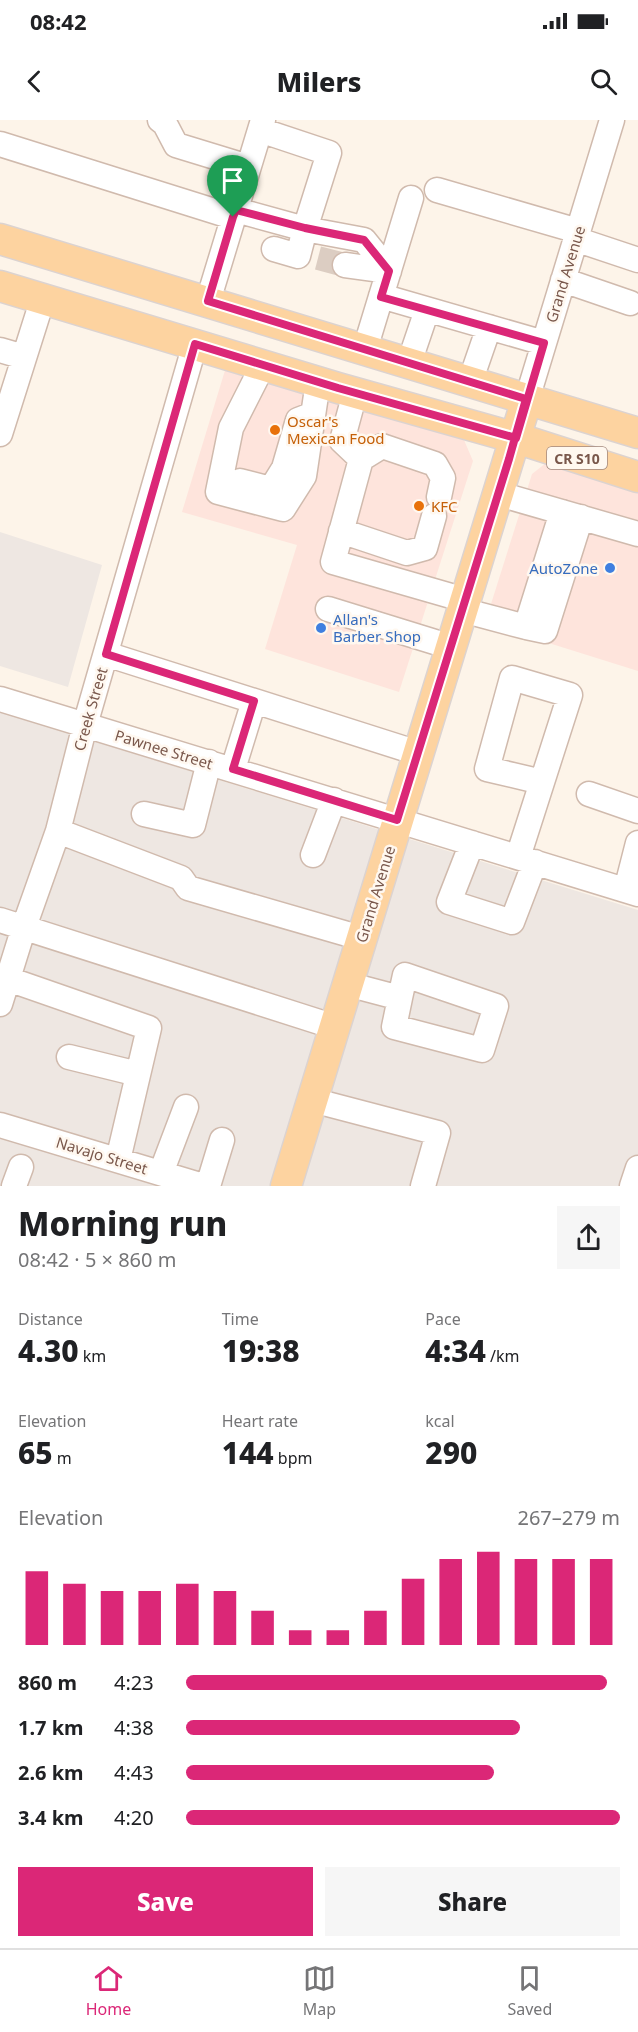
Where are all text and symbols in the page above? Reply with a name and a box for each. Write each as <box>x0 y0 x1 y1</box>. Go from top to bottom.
text: 08:42 <box>30 6 87 36</box>
text: Milers <box>277 63 361 100</box>
icon: back <box>18 65 51 98</box>
icon: search <box>587 65 620 98</box>
pin <box>207 155 258 217</box>
icon: arrive <box>216 164 249 197</box>
street label: Grand Avenue <box>541 223 589 325</box>
place label: Oscar's Mexican Food <box>287 411 385 448</box>
marker: Oscar's Mexican Food <box>268 423 282 437</box>
road number: CR S10 <box>547 447 607 469</box>
place label: KFC <box>431 496 458 516</box>
marker: KFC <box>412 499 426 513</box>
place label: AutoZone <box>529 558 598 578</box>
marker: AutoZone <box>603 561 617 575</box>
place label: Allan's Barber Shop <box>333 609 421 646</box>
marker: Allan's Barber Shop <box>314 621 328 635</box>
street label: Creek Street <box>69 664 112 753</box>
street label: Pawnee Street <box>113 725 216 774</box>
street label: Grand Avenue <box>351 843 399 945</box>
street label: Navajo Street <box>54 1132 151 1179</box>
text: Morning run <box>18 1201 227 1246</box>
button: share <box>557 1206 620 1269</box>
text: 08:42 · 5 × 860 m <box>18 1246 176 1273</box>
text: Distance <box>18 1308 83 1330</box>
text: Time <box>222 1308 259 1330</box>
text: Pace <box>425 1308 461 1330</box>
text: 4.30 <box>18 1330 79 1371</box>
text: 19:38 <box>222 1330 300 1371</box>
text: 4:34 <box>425 1330 486 1371</box>
text: km <box>79 1345 106 1367</box>
text: /km <box>486 1345 520 1367</box>
text: Elevation <box>18 1410 86 1432</box>
text: Heart rate <box>222 1410 298 1432</box>
text: kcal <box>425 1410 455 1432</box>
text: 65 <box>18 1432 53 1473</box>
text: 144 <box>222 1432 274 1473</box>
text: 290 <box>425 1432 477 1473</box>
text: m <box>53 1447 72 1469</box>
text: bpm <box>274 1447 313 1469</box>
text: Elevation <box>18 1504 103 1531</box>
text: 267–279 m <box>517 1504 620 1531</box>
text: 860 m <box>18 1669 77 1696</box>
text: 4:23 <box>114 1669 154 1696</box>
text: 1.7 km <box>18 1714 84 1741</box>
text: 4:38 <box>114 1714 154 1741</box>
text: 2.6 km <box>18 1759 84 1786</box>
text: 4:43 <box>114 1759 154 1786</box>
text: 3.4 km <box>18 1804 84 1831</box>
text: 4:20 <box>114 1804 154 1831</box>
button: Save <box>18 1867 313 1936</box>
button: Share <box>325 1867 620 1936</box>
tab: Home <box>86 1962 131 2020</box>
tab: Map <box>303 1962 336 2020</box>
tab: Saved <box>507 1962 552 2020</box>

